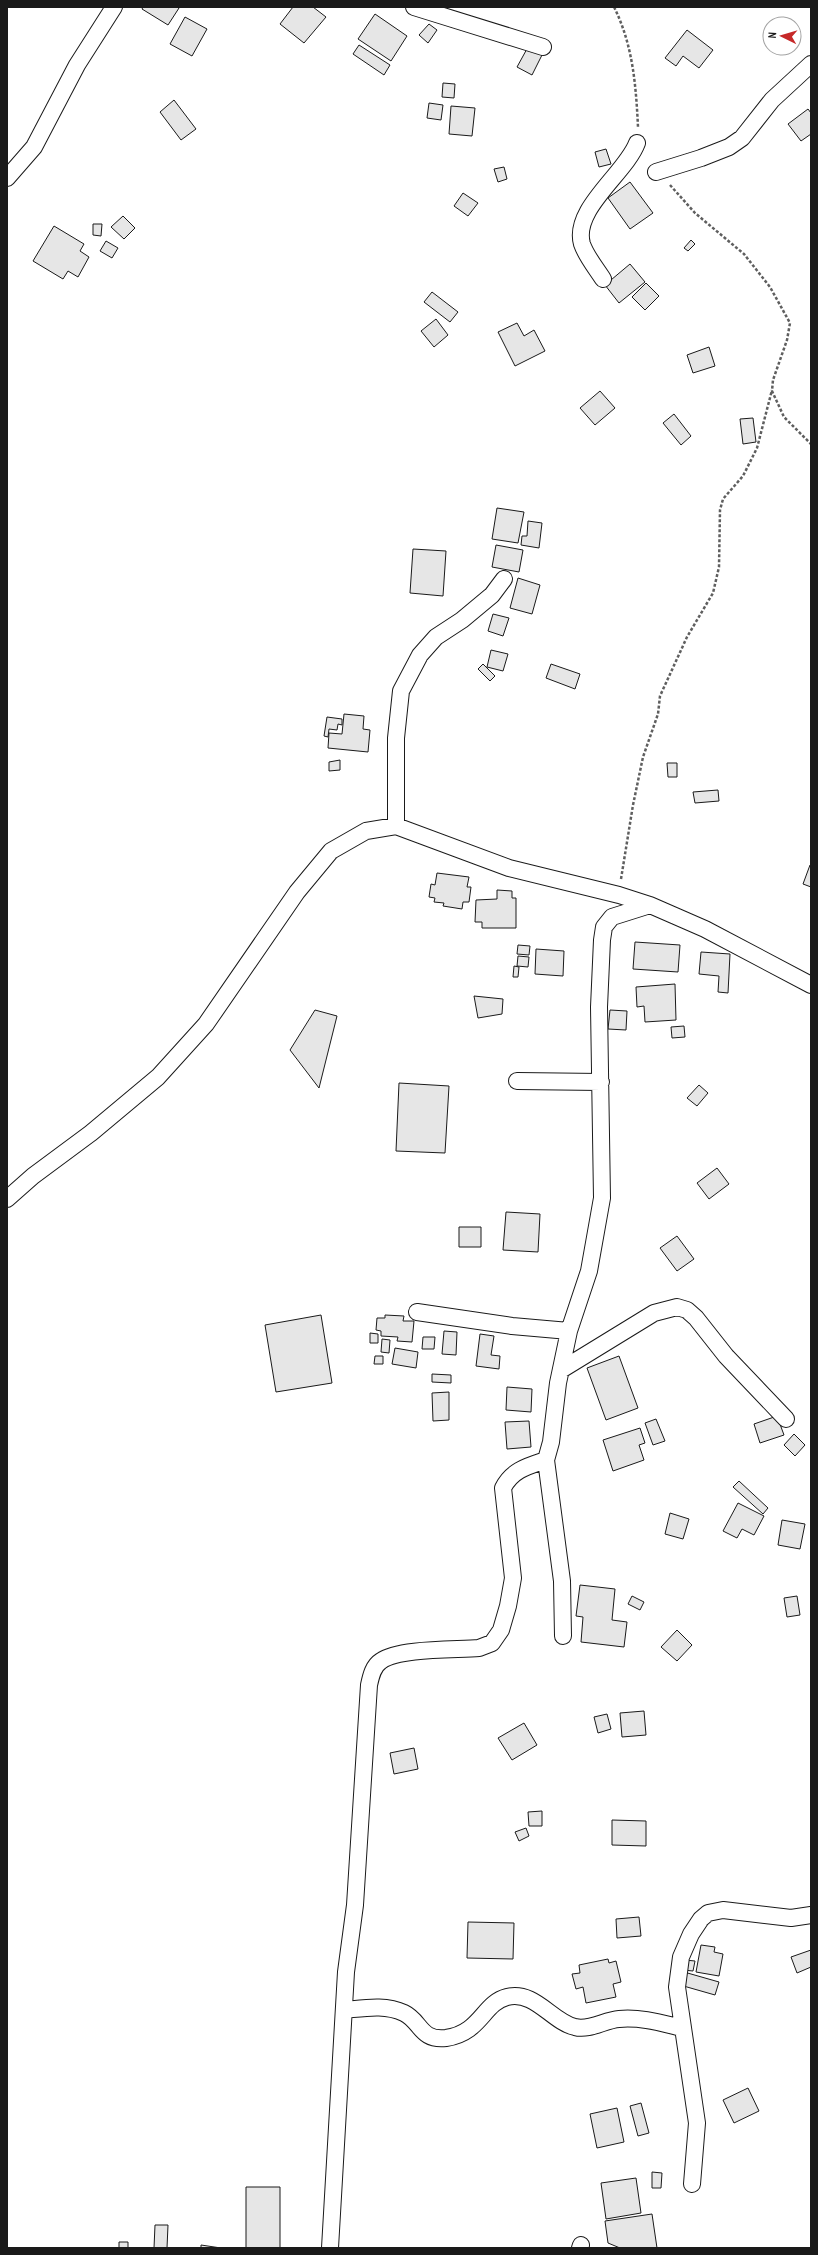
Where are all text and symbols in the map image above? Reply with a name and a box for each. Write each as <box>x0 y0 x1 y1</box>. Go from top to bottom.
north arrow <box>762 16 802 56</box>
text: N <box>765 32 779 39</box>

